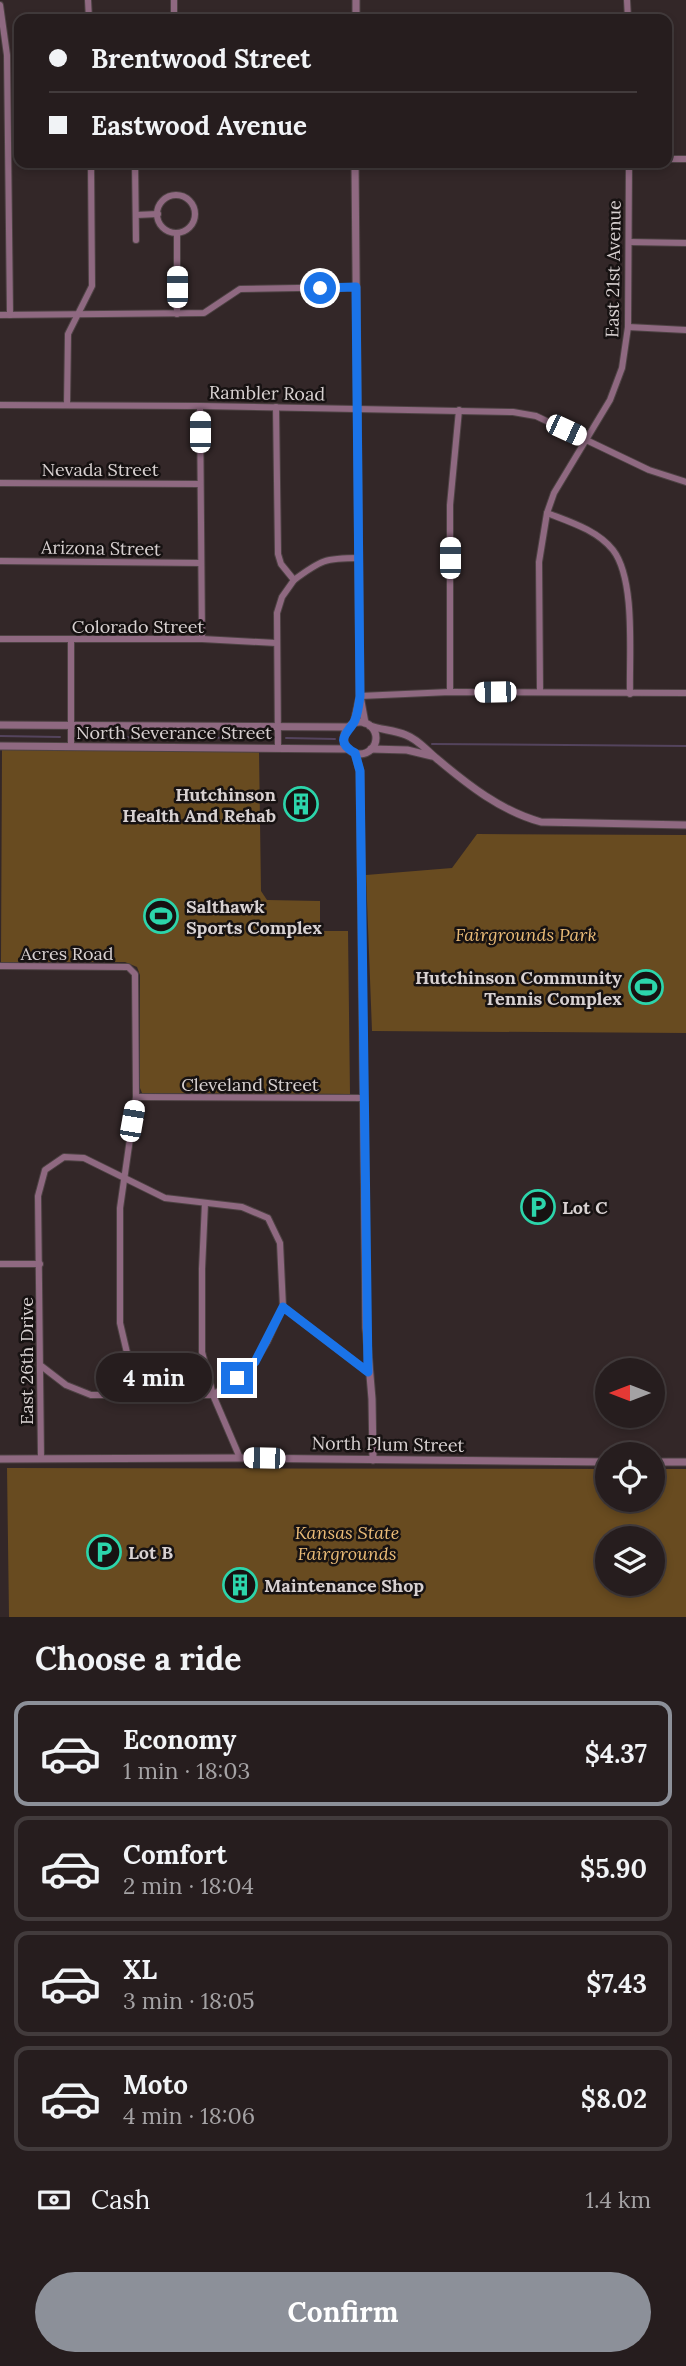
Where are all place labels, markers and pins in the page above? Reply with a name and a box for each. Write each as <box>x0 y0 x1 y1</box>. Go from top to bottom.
place label: Hutchinson Health And Rehab <box>122 783 277 827</box>
building icon: Hutchinson Health And Rehab <box>282 785 320 823</box>
place label: Salthawk Sports Complex <box>186 895 322 939</box>
sports icon: Salthawk Sports Complex <box>142 897 180 935</box>
place label: Hutchinson Community Tennis Complex <box>415 966 622 1010</box>
sports icon: Hutchinson Community Tennis Complex <box>627 968 665 1006</box>
parking icon: Lot C <box>519 1188 557 1226</box>
place label: Lot C <box>562 1196 608 1219</box>
parking icon: Lot B <box>85 1533 123 1571</box>
place label: Lot B <box>128 1541 173 1564</box>
building icon: Maintenance Shop <box>221 1566 259 1604</box>
place label: Maintenance Shop <box>264 1574 424 1597</box>

